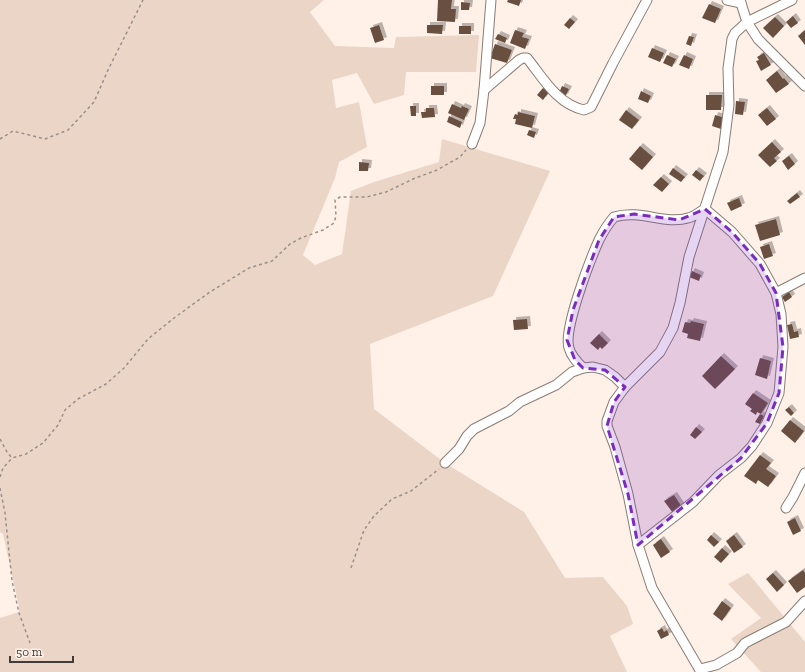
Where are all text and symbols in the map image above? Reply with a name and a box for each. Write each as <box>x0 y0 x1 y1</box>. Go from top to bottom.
scale bar <box>10 638 73 664</box>
text: 50 m <box>16 645 43 659</box>

